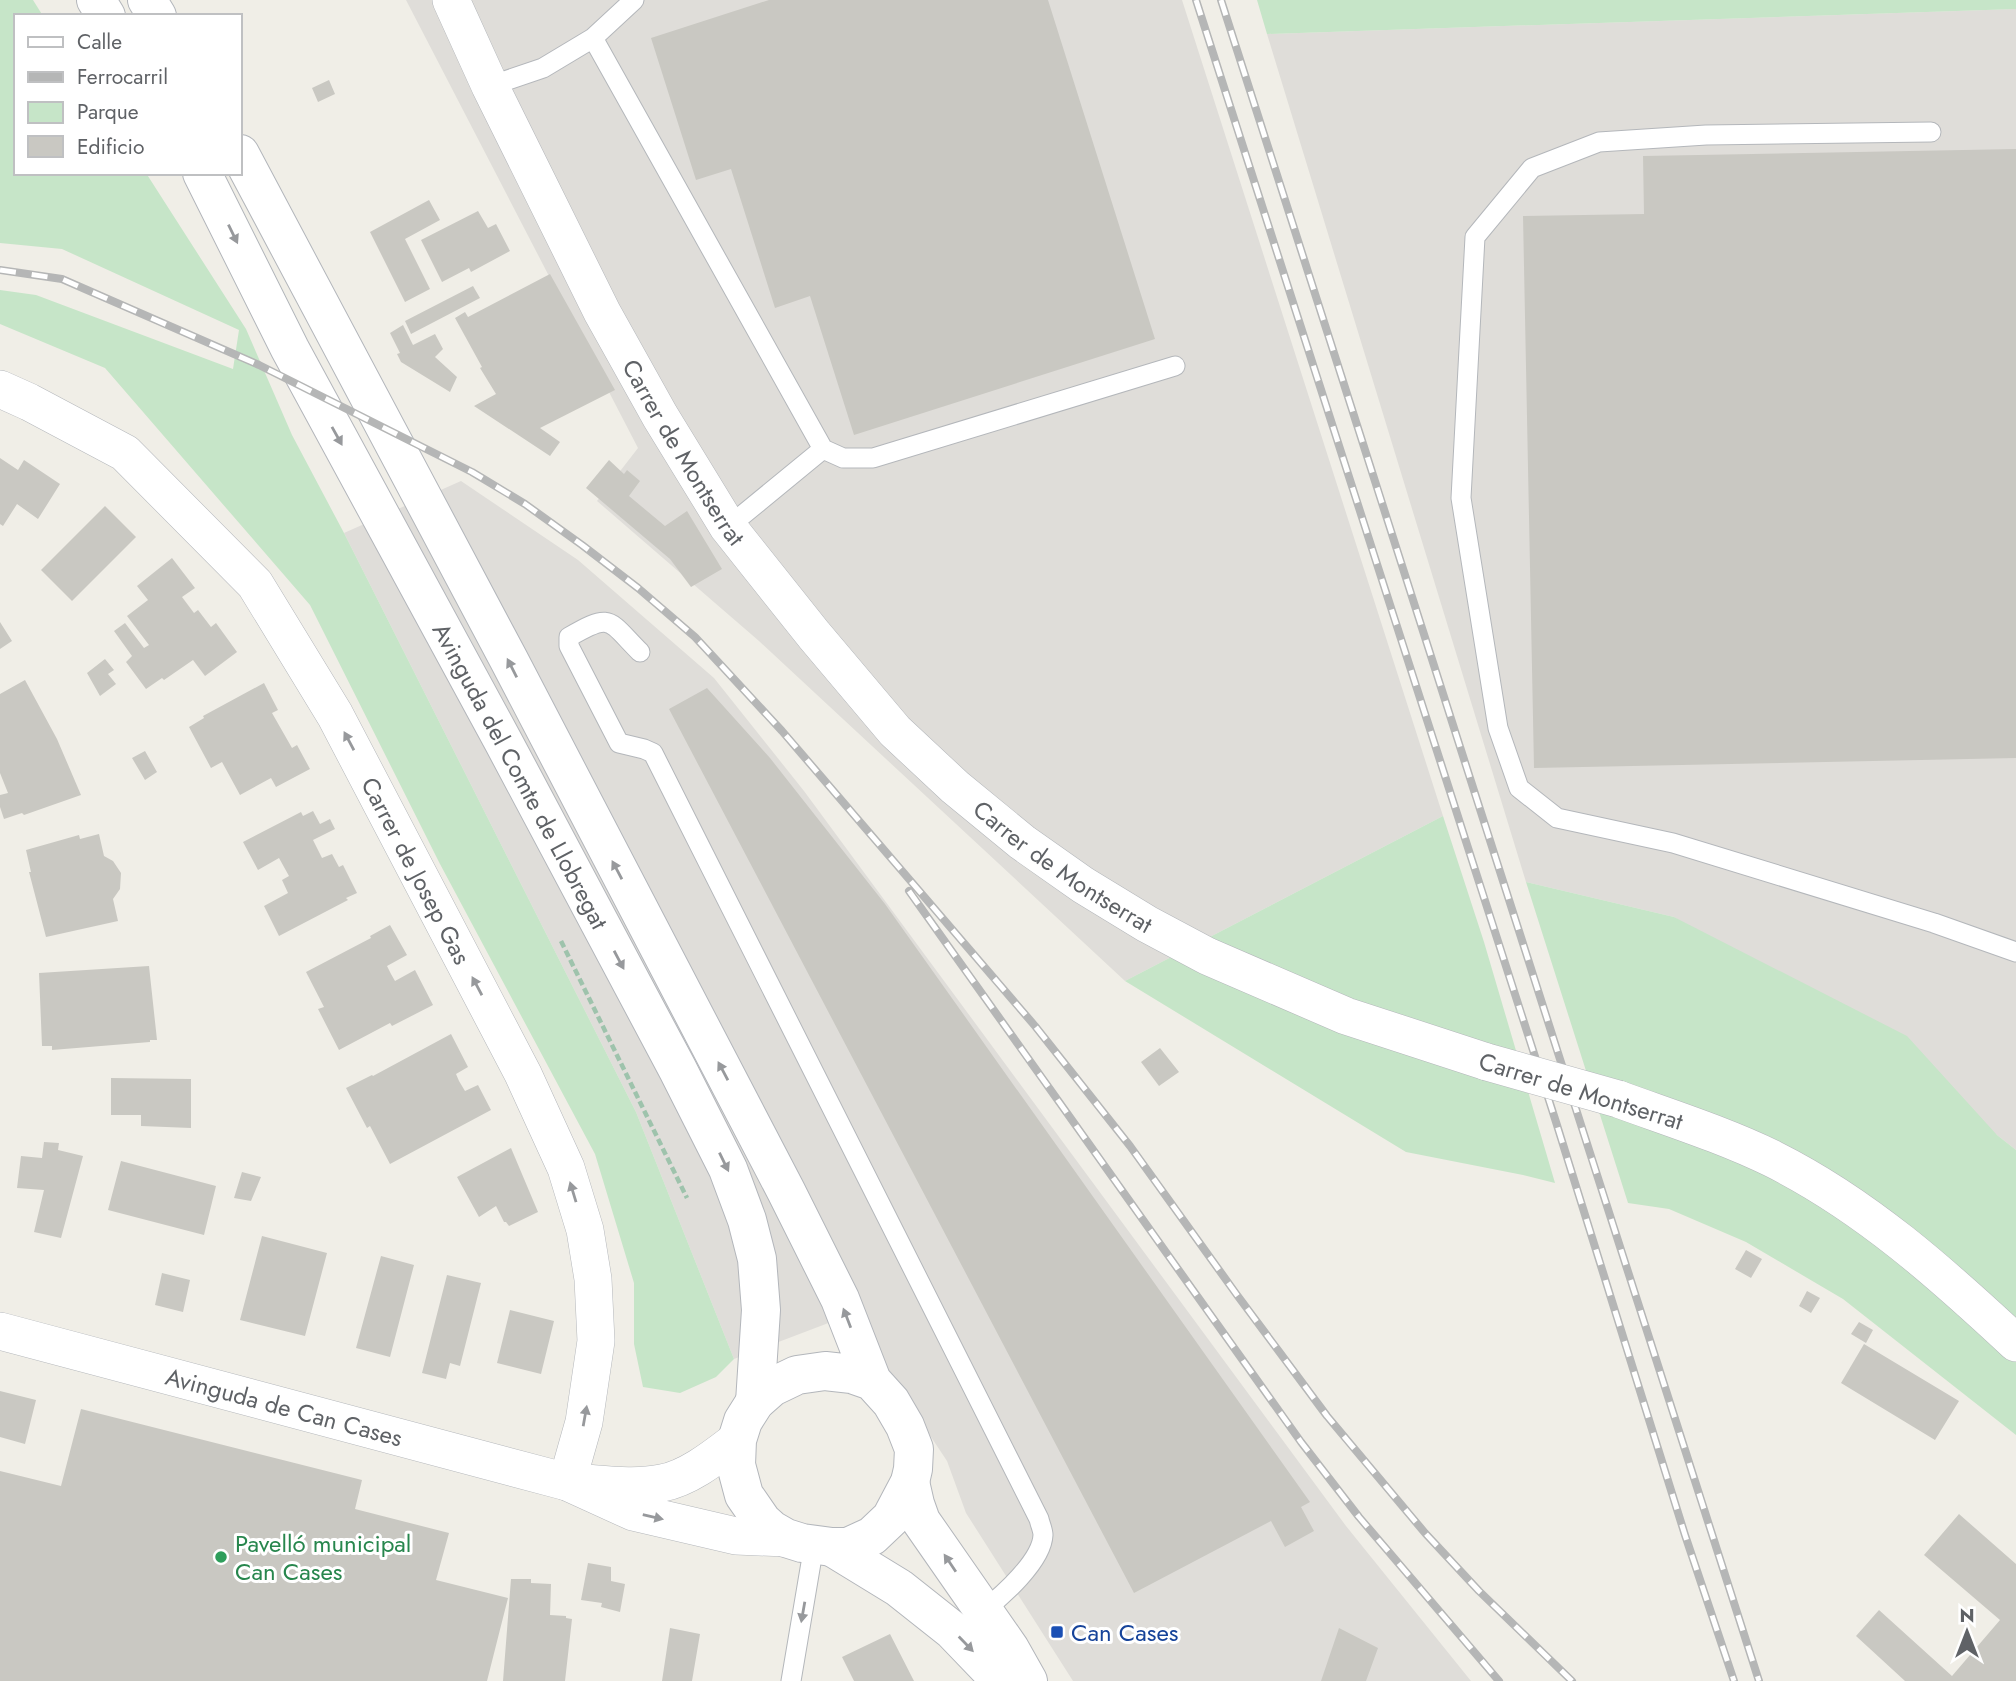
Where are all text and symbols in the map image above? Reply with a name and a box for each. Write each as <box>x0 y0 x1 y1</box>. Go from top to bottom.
legend <box>14 14 242 175</box>
text: Calle <box>77 27 122 57</box>
text: Ferrocarril <box>77 62 168 92</box>
text: Parque <box>77 97 139 127</box>
text: Edificio <box>77 132 144 162</box>
one-way arrow <box>228 224 239 244</box>
street label: Carrer de Montserrat <box>614 353 754 553</box>
one-way arrow <box>331 426 343 446</box>
street label: Avinguda del Comte de Llobregat <box>424 616 617 935</box>
one-way arrow <box>507 658 518 678</box>
one-way arrow <box>343 732 355 751</box>
street label: Carrer de Josep Gas <box>353 771 480 970</box>
street label: Carrer de Montserrat <box>966 791 1159 941</box>
one-way arrow <box>611 860 623 879</box>
one-way arrow <box>614 950 625 970</box>
one-way arrow <box>472 976 483 996</box>
street label: Carrer de Montserrat <box>1475 1043 1688 1139</box>
one-way arrow <box>717 1061 728 1081</box>
one-way arrow <box>719 1152 730 1172</box>
one-way arrow <box>568 1181 578 1202</box>
one-way arrow <box>842 1307 853 1328</box>
street label: Avinguda de Can Cases <box>162 1358 406 1455</box>
one-way arrow <box>580 1405 591 1427</box>
one-way arrow <box>642 1512 664 1523</box>
place label: Pavelló municipal Can Cases <box>235 1526 411 1589</box>
marker: Pavelló municipal Can Cases <box>213 1549 229 1565</box>
one-way arrow <box>943 1554 957 1572</box>
north arrow <box>1932 1597 2002 1667</box>
one-way arrow <box>797 1601 808 1623</box>
text: N <box>1959 1602 1975 1629</box>
place label: Can Cases <box>1071 1615 1178 1650</box>
marker: Can Cases <box>1049 1624 1065 1640</box>
one-way arrow <box>957 1635 973 1652</box>

